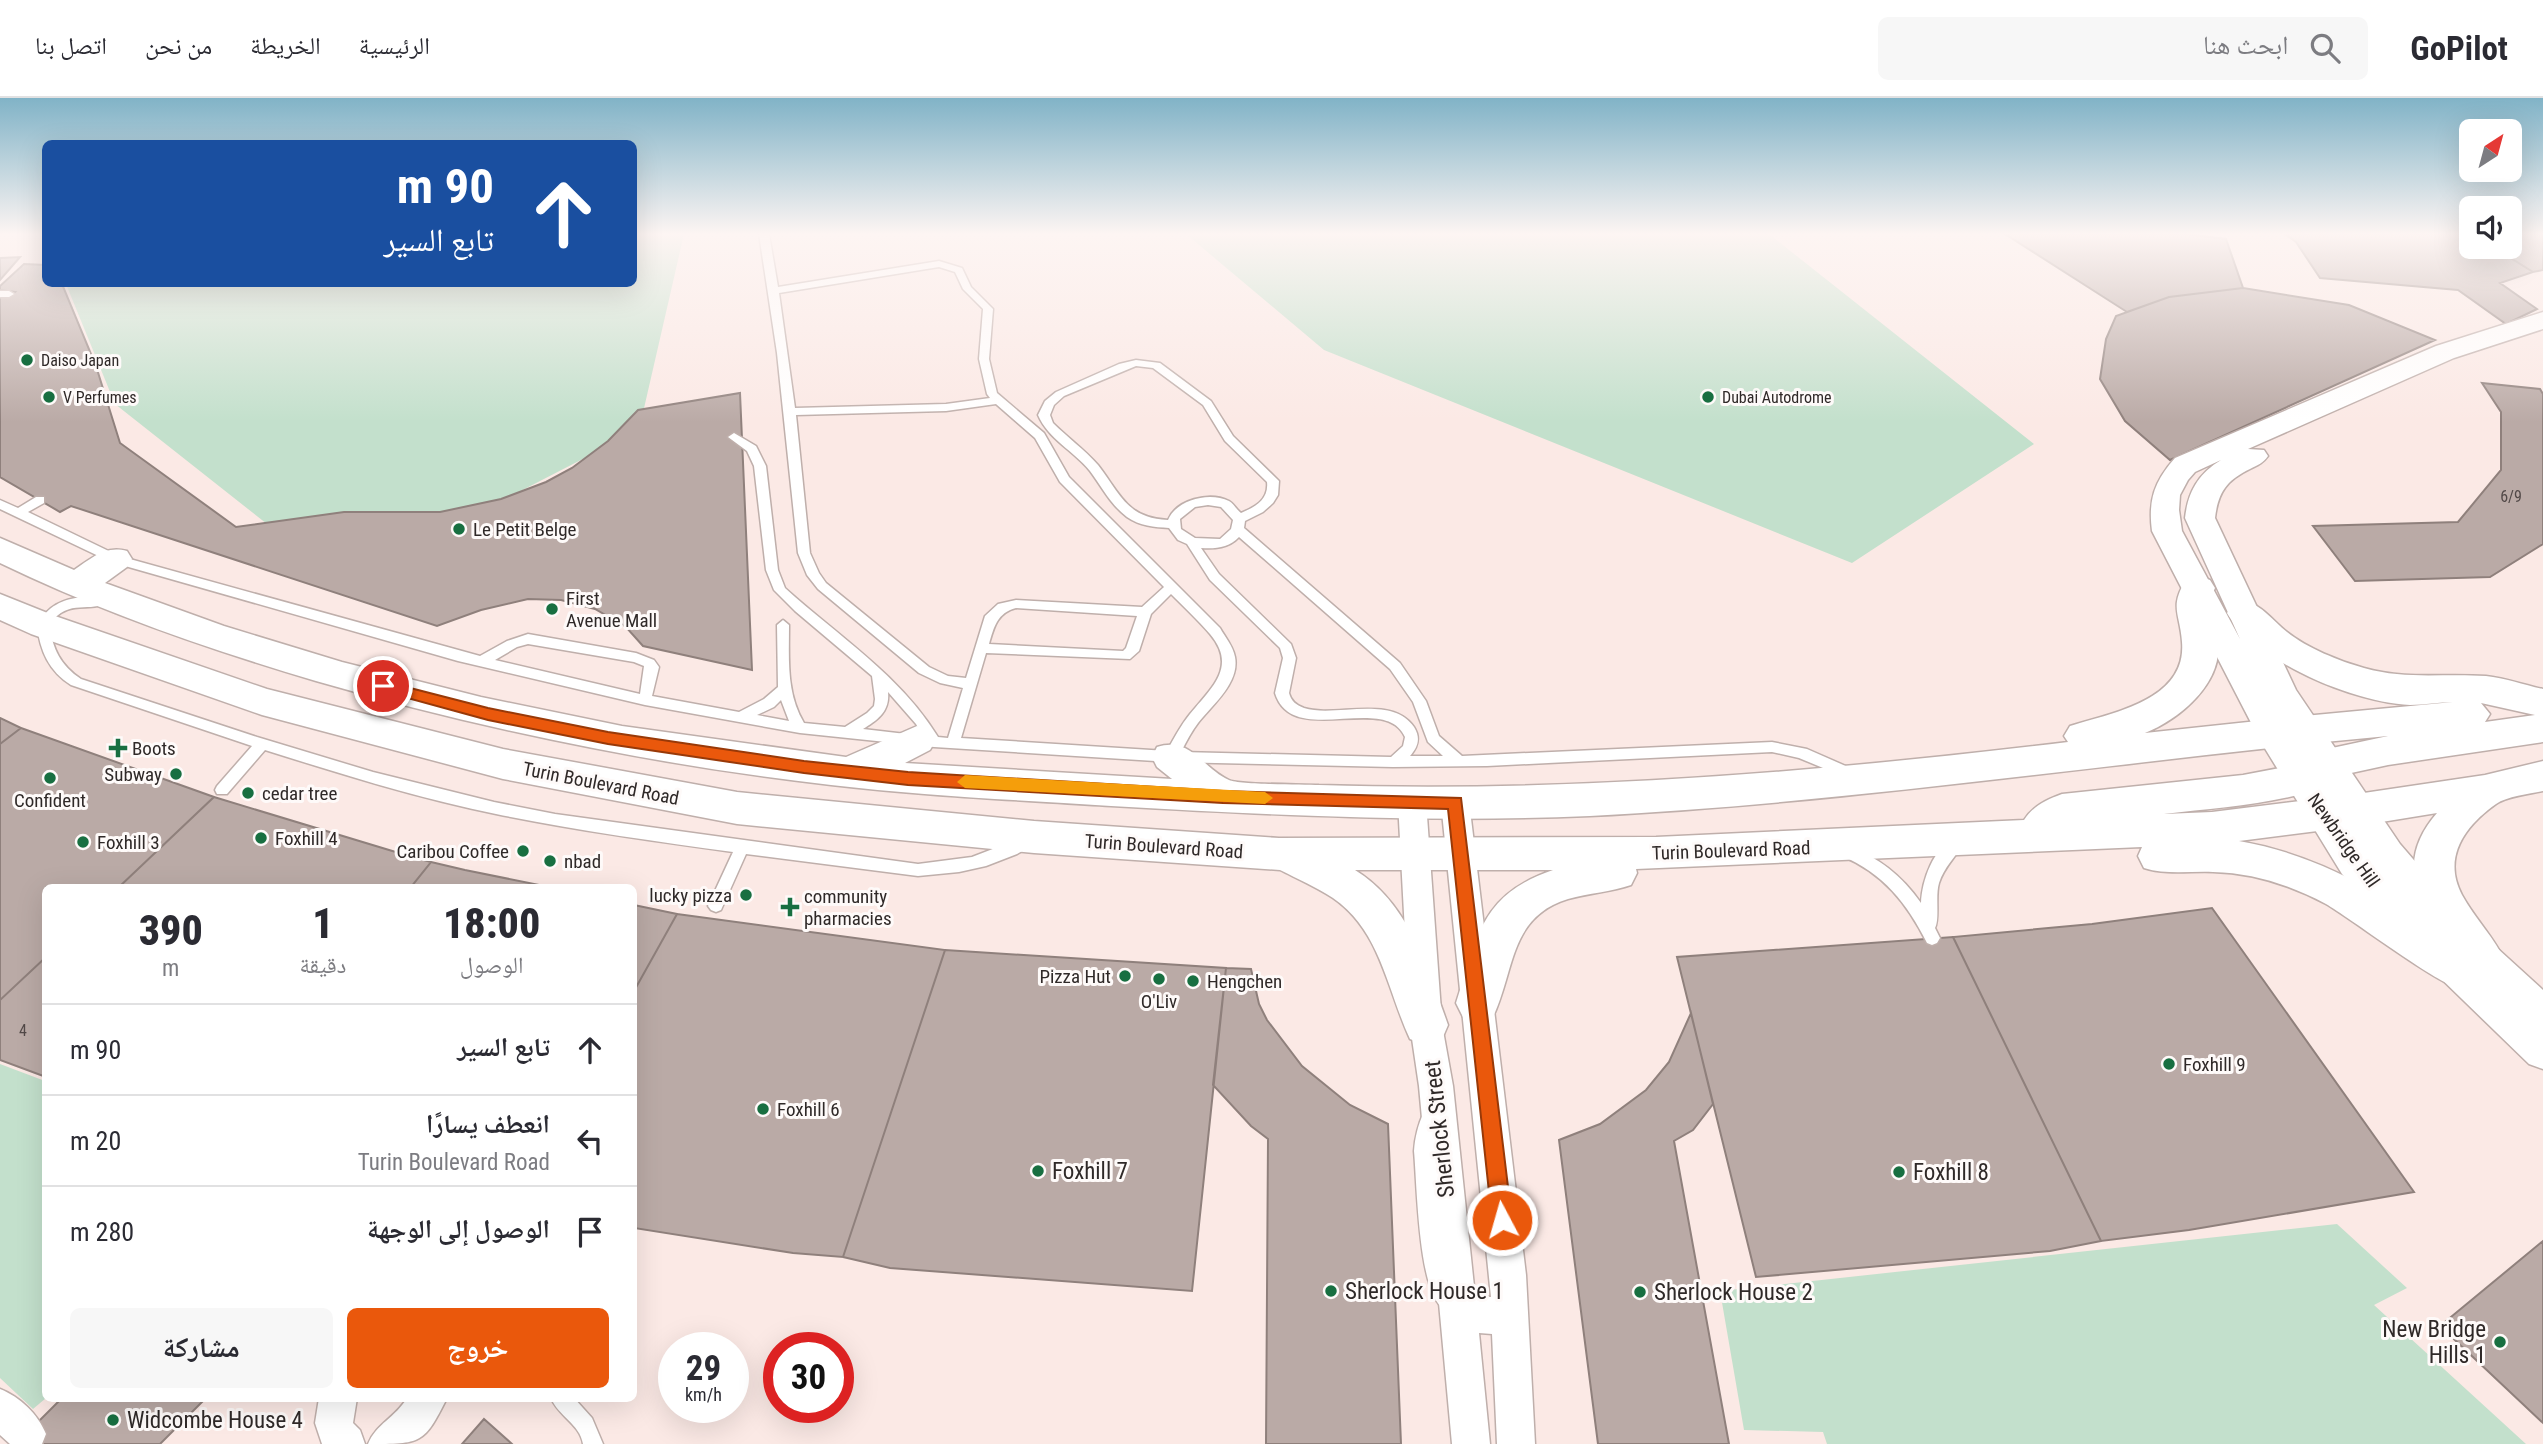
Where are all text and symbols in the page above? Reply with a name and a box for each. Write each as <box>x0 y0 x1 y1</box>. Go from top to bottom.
search box <box>1878 17 2368 80</box>
icon: search <box>2306 29 2344 67</box>
text: GoPilot <box>2410 29 2508 68</box>
text: ابحث هنا <box>2203 30 2288 60</box>
text: اتصل بنا <box>35 32 107 60</box>
text: من نحن <box>145 32 212 60</box>
text: الخريطة <box>250 32 321 60</box>
text: الرئيسية <box>359 32 430 60</box>
north arrow <box>2459 119 2522 182</box>
map controls <box>2459 119 2522 259</box>
text: 90 m <box>397 158 494 215</box>
icon: ahead <box>518 168 609 259</box>
button: sound <box>2459 196 2522 259</box>
text: تابع السير <box>383 221 494 259</box>
place label: Daiso Japan <box>41 351 119 370</box>
marker: Daiso Japan <box>19 352 35 368</box>
place label: V Perfumes <box>63 388 137 407</box>
place label: Dubai Autodrome <box>1722 388 1831 407</box>
marker: V Perfumes <box>41 389 57 405</box>
marker: Dubai Autodrome <box>1700 389 1716 405</box>
house number: 6/9 <box>2500 487 2522 506</box>
place label: Le Petit Belge <box>473 518 577 541</box>
marker: Le Petit Belge <box>451 521 467 537</box>
place label: First Avenue Mall <box>566 587 657 632</box>
marker: First Avenue Mall <box>544 601 560 617</box>
pin <box>353 656 413 716</box>
icon: arrive <box>364 667 402 705</box>
place label: Boots <box>132 737 176 760</box>
marker: Boots <box>110 740 126 756</box>
street label: Turin Boulevard Road <box>521 757 681 810</box>
place label: Subway <box>104 763 162 786</box>
marker: Subway <box>168 766 184 782</box>
marker: Confident <box>42 770 58 786</box>
place label: cedar tree <box>262 782 338 805</box>
marker: cedar tree <box>240 785 256 801</box>
place label: Confident <box>14 789 86 812</box>
street label: Newbridge Hill <box>2303 789 2384 892</box>
place label: Foxhill 4 <box>275 827 338 850</box>
street label: Turin Boulevard Road <box>1084 829 1244 864</box>
marker: Foxhill 4 <box>253 830 269 846</box>
place label: Foxhill 3 <box>97 831 160 854</box>
marker: Foxhill 3 <box>75 834 91 850</box>
street label: Turin Boulevard Road <box>1651 836 1811 865</box>
place label: Caribou Coffee <box>397 840 509 863</box>
marker: Caribou Coffee <box>515 843 531 859</box>
place label: nbad <box>564 850 601 873</box>
marker: nbad <box>542 853 558 869</box>
place label: lucky pizza <box>649 884 732 907</box>
place label: community pharmacies <box>804 885 892 930</box>
marker: lucky pizza <box>738 887 754 903</box>
text: 1 <box>312 899 334 948</box>
text: 18:00 <box>443 899 540 948</box>
marker: community pharmacies <box>782 899 798 915</box>
text: 390 <box>139 906 203 955</box>
text: دقيقة <box>300 952 346 979</box>
text: الوصول <box>460 952 523 979</box>
text: m <box>162 955 179 982</box>
place label: Pizza Hut <box>1039 965 1111 988</box>
marker: Pizza Hut <box>1117 968 1133 984</box>
place label: Hengchen <box>1207 970 1282 993</box>
marker: O'Liv <box>1151 971 1167 987</box>
marker: Hengchen <box>1185 973 1201 989</box>
place label: O'Liv <box>1141 990 1177 1013</box>
house number: 4 <box>19 1021 27 1040</box>
icon: ahead <box>571 1031 609 1069</box>
text: تابع السير <box>457 1032 550 1062</box>
text: 90 m <box>70 1035 121 1065</box>
place label: Foxhill 9 <box>2183 1053 2246 1076</box>
marker: Foxhill 9 <box>2161 1056 2177 1072</box>
street label: Sherlock Street <box>1419 1059 1460 1199</box>
place label: Foxhill 6 <box>777 1098 840 1121</box>
marker: Foxhill 6 <box>755 1101 771 1117</box>
text: انعطف يسارًا <box>426 1109 550 1139</box>
icon: left <box>571 1122 609 1160</box>
text: 20 m <box>70 1126 121 1156</box>
text: Turin Boulevard Road <box>358 1149 550 1176</box>
place label: Foxhill 7 <box>1052 1158 1128 1185</box>
place label: Foxhill 8 <box>1913 1159 1989 1186</box>
marker: Foxhill 7 <box>1030 1163 1046 1179</box>
marker: Foxhill 8 <box>1891 1164 1907 1180</box>
position arrow <box>1465 1183 1539 1257</box>
icon: arrive <box>571 1213 609 1251</box>
text: الوصول إلى الوجهة <box>367 1214 550 1244</box>
text: 280 m <box>70 1217 134 1247</box>
place label: Sherlock House 1 <box>1345 1278 1504 1305</box>
place label: Sherlock House 2 <box>1654 1279 1813 1306</box>
marker: Sherlock House 1 <box>1323 1283 1339 1299</box>
marker: Sherlock House 2 <box>1632 1284 1648 1300</box>
button: مشاركة <box>70 1308 333 1388</box>
button: خروج <box>347 1308 609 1388</box>
place label: New Bridge Hills 1 <box>2382 1316 2486 1369</box>
speed limit sign: 30 <box>763 1332 854 1423</box>
marker: New Bridge Hills 1 <box>2492 1334 2508 1350</box>
text: 29 <box>686 1348 721 1389</box>
text: km/h <box>685 1384 722 1405</box>
place label: Widcombe House 4 <box>127 1407 303 1434</box>
marker: Widcombe House 4 <box>105 1412 121 1428</box>

